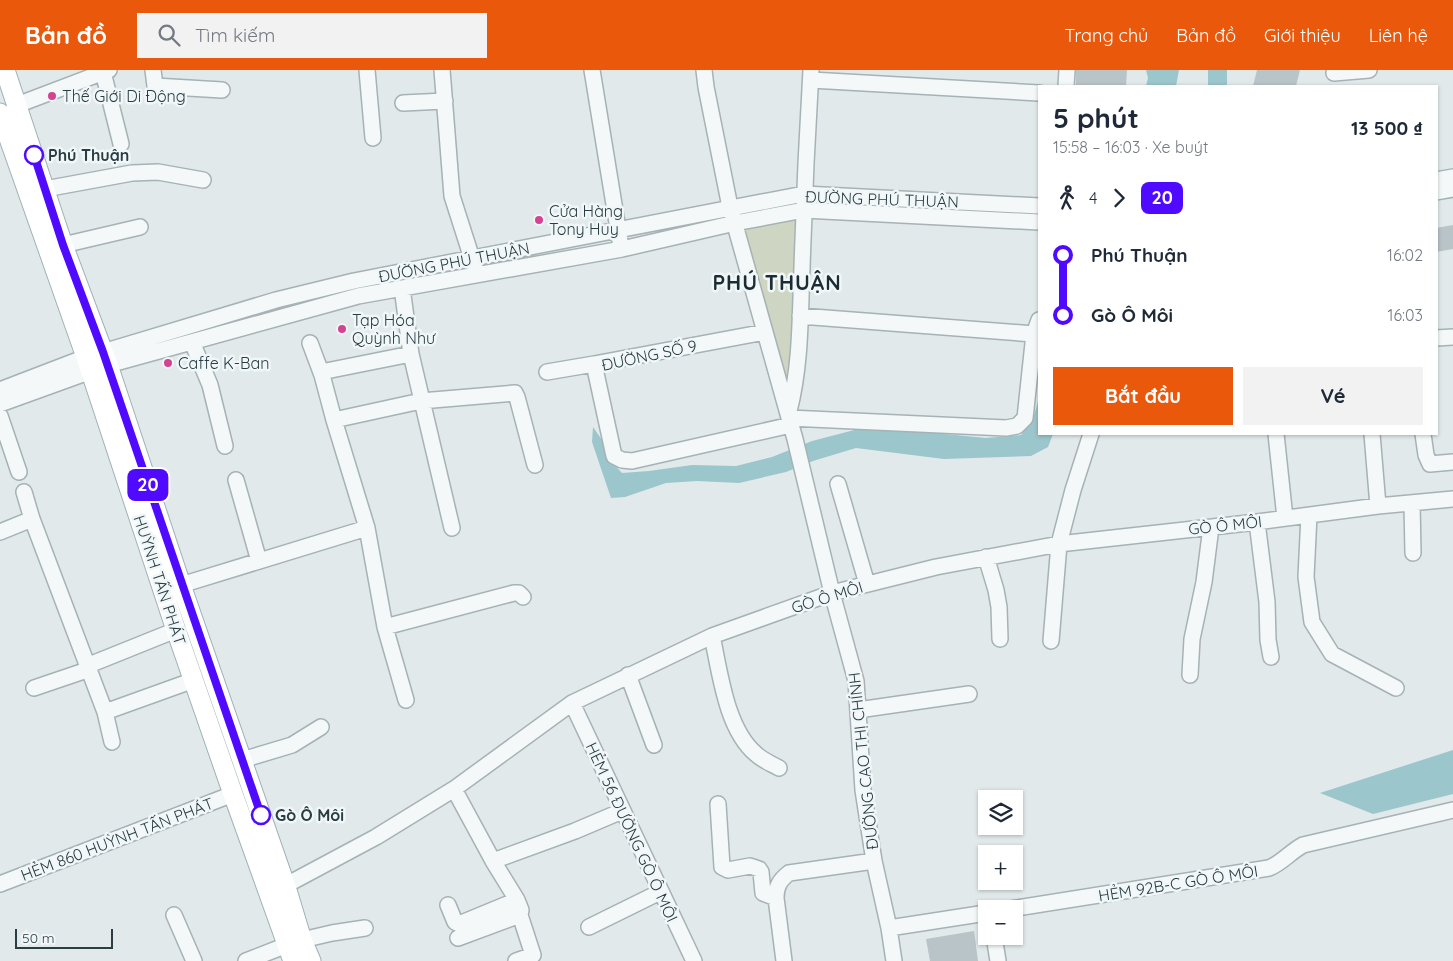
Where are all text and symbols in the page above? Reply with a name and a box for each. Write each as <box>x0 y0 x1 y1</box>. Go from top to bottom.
search box <box>137 13 487 58</box>
text: Bản đồ <box>25 20 107 50</box>
icon: search <box>155 21 183 49</box>
text: Tìm kiếm <box>195 23 275 47</box>
text: Trang chủ <box>1065 24 1148 47</box>
text: Bản đồ <box>1176 24 1236 47</box>
text: Giới thiệu <box>1264 24 1341 47</box>
text: Liên hệ <box>1369 24 1428 47</box>
place label: Thế Giới Di Động <box>62 86 186 106</box>
marker: Thế Giới Di Động <box>46 90 58 102</box>
text: 5 phút <box>1053 100 1139 135</box>
text: 13 500 ₫ <box>1351 116 1423 140</box>
text: 15:58 – 16:03 · Xe buýt <box>1053 137 1208 157</box>
marker: Phú Thuận <box>24 145 44 165</box>
place label: Phú Thuận <box>48 145 129 165</box>
icon: walk <box>1053 184 1081 212</box>
icon: forward <box>1105 184 1133 212</box>
street label: ĐƯỜNG PHÚ THUẬN <box>805 186 959 212</box>
text: 20 <box>1151 186 1173 209</box>
text: 4 <box>1089 188 1097 208</box>
place label: Cửa Hàng Tony Huy <box>549 201 623 239</box>
marker: Cửa Hàng Tony Huy <box>533 214 545 226</box>
street label: ĐƯỜNG PHÚ THUẬN <box>377 238 531 286</box>
text: Phú Thuận <box>1091 243 1188 267</box>
text: 16:02 <box>1387 245 1423 265</box>
district label: PHÚ THUẬN <box>712 269 842 295</box>
text: Gò Ô Môi <box>1091 303 1173 327</box>
text: 16:03 <box>1388 305 1423 325</box>
place label: Tạp Hóa Quỳnh Như <box>352 310 436 348</box>
marker: Tạp Hóa Quỳnh Như <box>336 323 348 335</box>
street label: ĐƯỜNG SỐ 9 <box>599 334 699 375</box>
place label: Caffe K-Ban <box>178 353 269 373</box>
marker: Caffe K-Ban <box>162 357 174 369</box>
button: Bắt đầu <box>1053 367 1233 425</box>
button: Vé <box>1243 367 1423 425</box>
line badge: 20 <box>126 469 170 501</box>
text: 20 <box>137 473 159 496</box>
street label: GÒ Ô MÔI <box>1187 511 1263 539</box>
street label: HUỲNH TẤN PHÁT <box>130 512 191 648</box>
street label: GÒ Ô MÔI <box>789 577 865 617</box>
street label: ĐƯỜNG CAO THỊ CHÍNH <box>844 671 882 851</box>
street label: HẺM 56 ĐƯỜNG GÒ Ô MÔI <box>582 739 682 925</box>
map controls <box>978 790 1023 945</box>
button: layers <box>978 790 1023 835</box>
street label: HẺM 860 HUỲNH TẤN PHÁT <box>18 793 217 885</box>
marker: Gò Ô Môi <box>251 805 271 825</box>
place label: Gò Ô Môi <box>275 805 344 825</box>
button: + <box>978 845 1023 890</box>
street label: HẺM 92B-C GÒ Ô MÔI <box>1097 861 1259 905</box>
button: − <box>978 900 1023 945</box>
scale bar <box>15 926 112 949</box>
text: 50 m <box>22 929 55 947</box>

